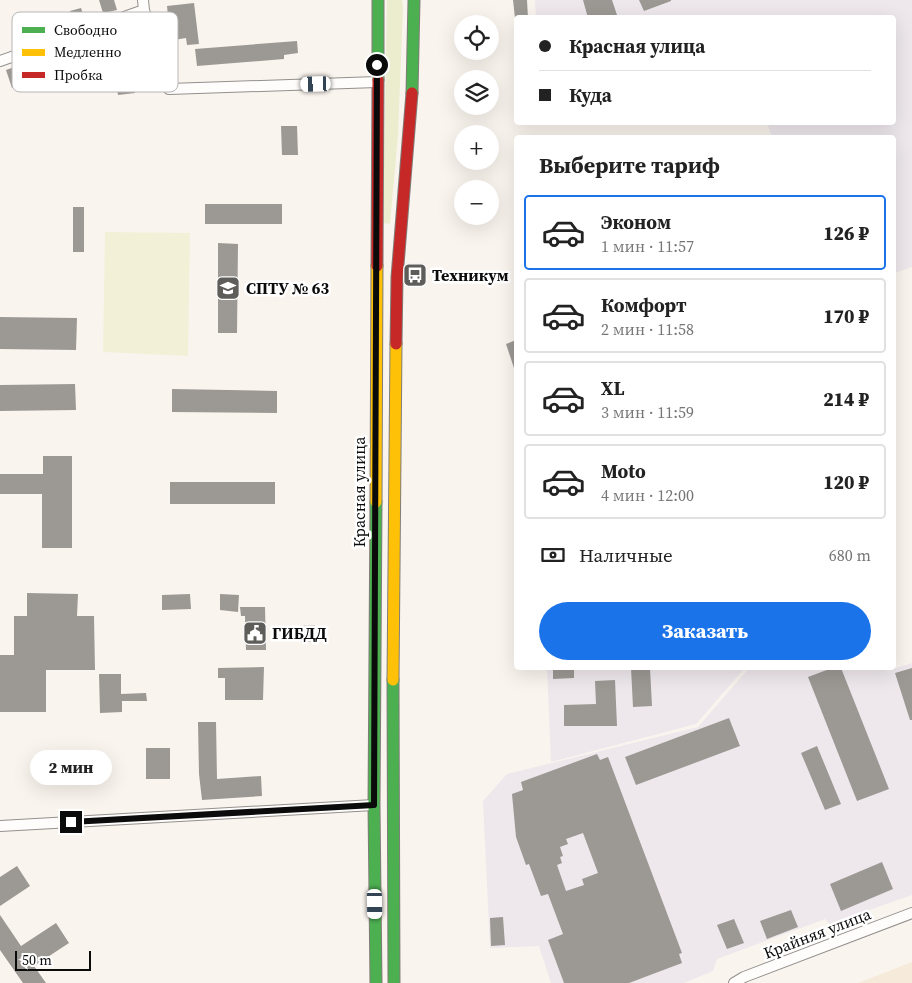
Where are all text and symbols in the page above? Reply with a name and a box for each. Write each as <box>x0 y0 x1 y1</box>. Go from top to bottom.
legend <box>12 12 178 92</box>
map controls <box>454 15 499 225</box>
button: locate <box>454 15 499 60</box>
text: Свободно <box>54 20 117 40</box>
text: Красная улица <box>569 33 705 59</box>
text: Медленно <box>54 42 122 62</box>
route start <box>366 54 388 76</box>
text: Пробка <box>54 65 103 85</box>
button: layers <box>454 70 499 115</box>
car <box>300 76 331 92</box>
text: Куда <box>569 82 612 108</box>
button: + <box>454 125 499 170</box>
text: Выберите тариф <box>539 150 720 180</box>
button: − <box>454 180 499 225</box>
text: Эконом <box>601 209 671 235</box>
icon: car <box>541 210 586 255</box>
text: 126 ₽ <box>823 220 869 246</box>
text: 1 мин · 11:57 <box>601 235 694 257</box>
bus stop icon: Техникум <box>402 262 428 288</box>
place label: Техникум <box>432 264 509 286</box>
school or university icon: СПТУ № 63 <box>215 275 241 301</box>
place label: СПТУ № 63 <box>246 277 329 299</box>
text: Комфорт <box>601 292 687 318</box>
icon: car <box>541 293 586 338</box>
text: 170 ₽ <box>823 303 869 329</box>
text: 2 мин · 11:58 <box>601 318 694 340</box>
text: XL <box>601 375 624 401</box>
icon: car <box>541 376 586 421</box>
text: 214 ₽ <box>823 386 869 412</box>
text: 3 мин · 11:59 <box>601 401 694 423</box>
street label: Красная улица <box>348 436 370 547</box>
text: Moto <box>601 458 646 484</box>
icon: car <box>541 459 586 504</box>
text: 120 ₽ <box>823 469 869 495</box>
text: 4 мин · 12:00 <box>601 484 694 506</box>
icon: cash <box>539 541 567 569</box>
text: Наличные <box>579 542 673 568</box>
text: 680 m <box>829 544 871 566</box>
button: Заказать <box>539 602 871 660</box>
public building icon: ГИБДД <box>242 620 268 646</box>
place label: ГИБДД <box>272 622 327 644</box>
callout: 2 мин <box>30 750 112 784</box>
text: 2 мин <box>49 756 93 778</box>
route end <box>60 811 82 833</box>
car <box>367 889 382 919</box>
street label: Крайняя улица <box>760 902 875 964</box>
scale bar <box>15 948 91 971</box>
text: 50 m <box>22 950 52 970</box>

